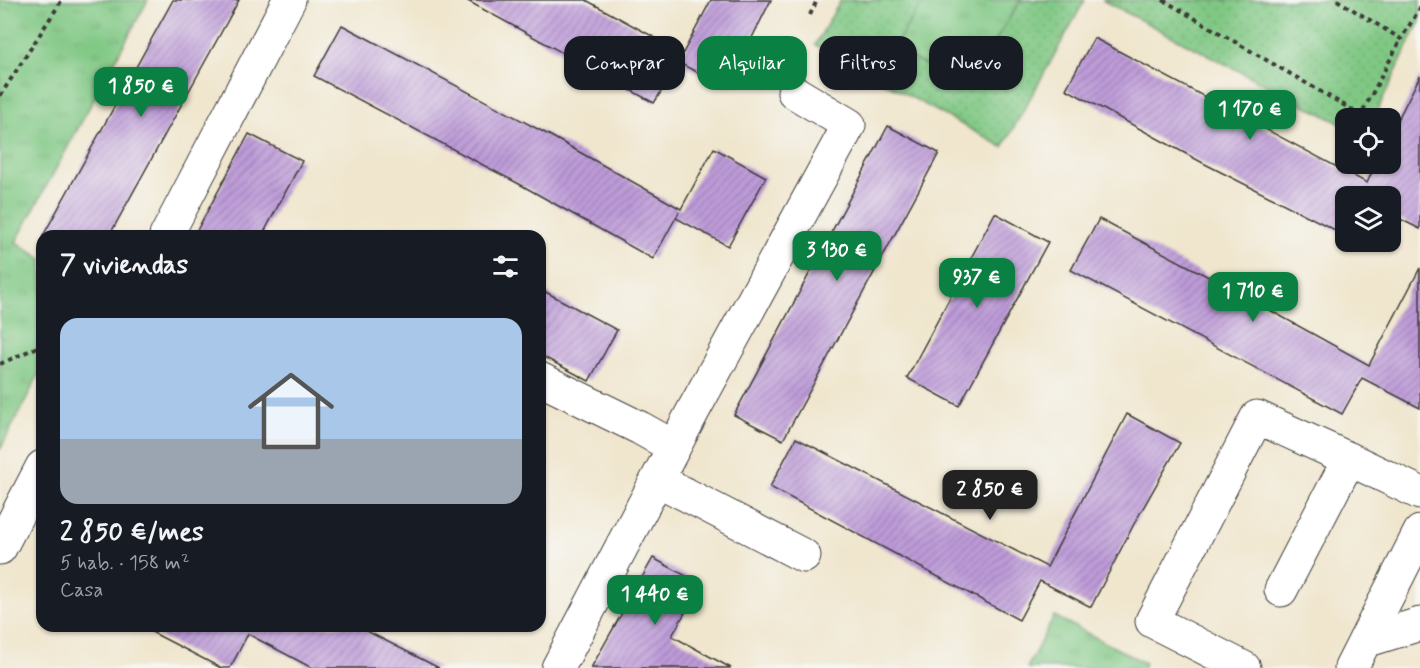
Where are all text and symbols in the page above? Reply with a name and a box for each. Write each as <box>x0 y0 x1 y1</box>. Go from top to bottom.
chip: Comprar <box>564 36 685 90</box>
chip: Alquilar <box>697 36 807 90</box>
chip: Filtros <box>819 36 917 90</box>
chip: Nuevo <box>929 36 1023 90</box>
pin: 1 850 € <box>86 67 196 118</box>
text: 1 850 € <box>108 73 174 100</box>
pin: 1 170 € <box>1195 90 1305 141</box>
text: 1 170 € <box>1218 96 1282 123</box>
map controls <box>1335 108 1401 252</box>
button: locate <box>1335 108 1401 174</box>
button: layers <box>1335 186 1401 252</box>
pin: 3 130 € <box>782 231 892 282</box>
text: 3 130 € <box>807 237 867 264</box>
text: 7 viviendas <box>60 249 188 283</box>
icon: filters <box>489 250 522 283</box>
pin: 937 € <box>935 258 1019 309</box>
text: 937 € <box>953 264 1001 291</box>
pin: 1 710 € <box>1198 272 1308 323</box>
text: 1 710 € <box>1222 278 1284 305</box>
icon: home <box>237 357 345 465</box>
pin: 2 850 € <box>935 470 1045 521</box>
text: 2 850 € <box>957 476 1024 503</box>
text: 2 850 €/mes <box>60 516 204 550</box>
text: 5 hab. · 158 m² <box>60 550 190 577</box>
pin: 1 440 € <box>600 575 710 626</box>
text: Casa <box>60 577 103 604</box>
text: 1 440 € <box>621 581 689 608</box>

